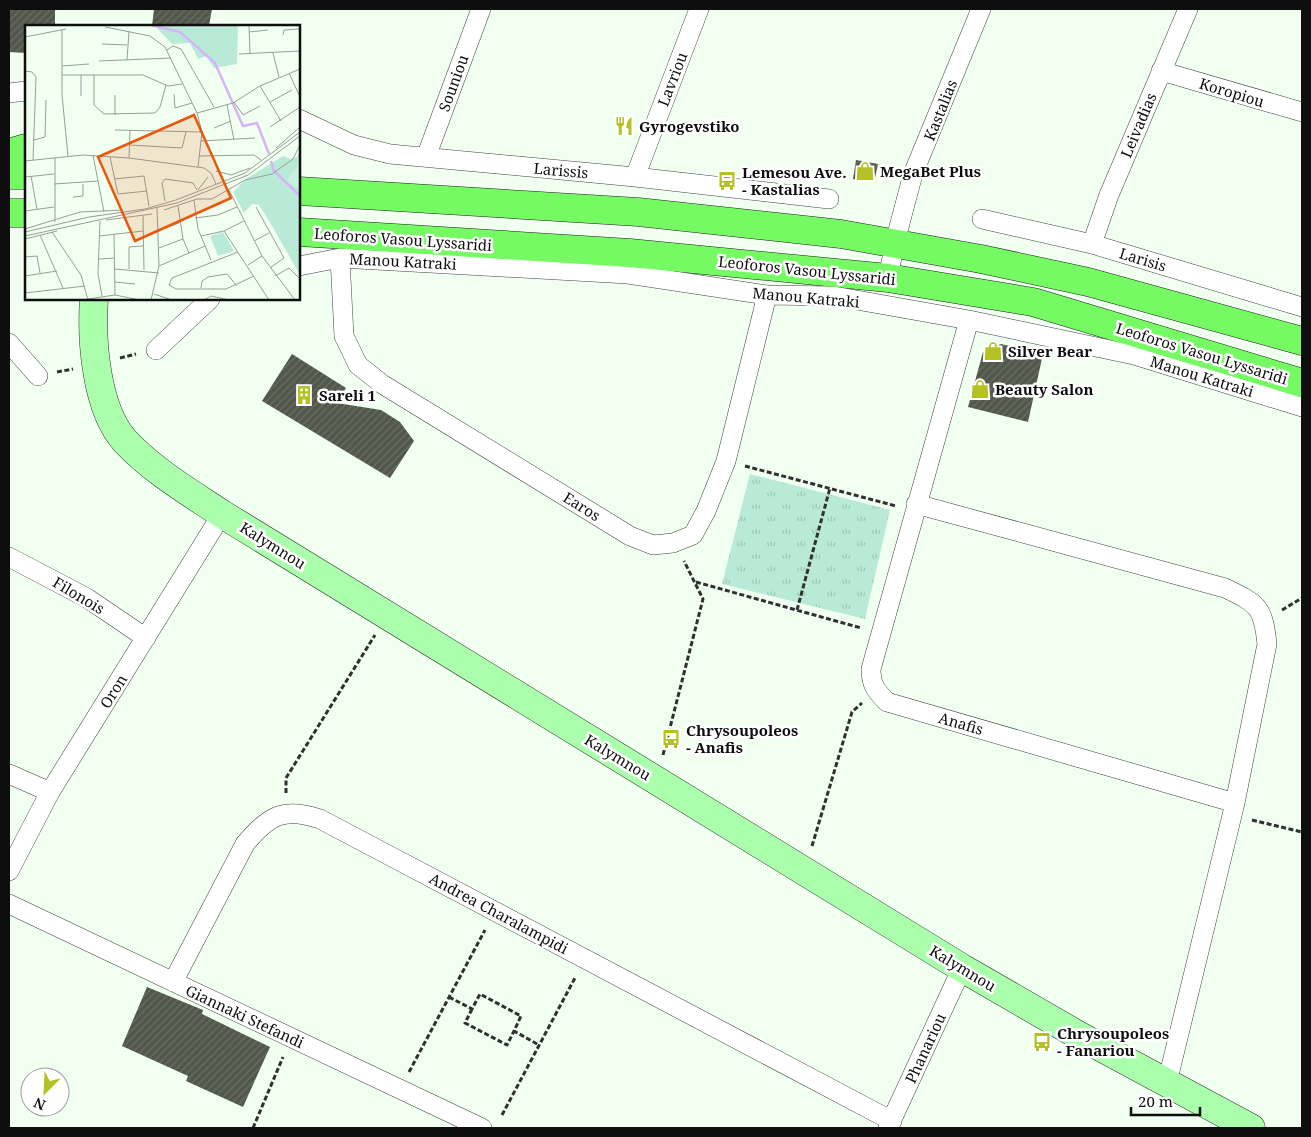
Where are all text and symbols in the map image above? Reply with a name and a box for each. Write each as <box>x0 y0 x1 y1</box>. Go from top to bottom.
inset map <box>25 25 300 300</box>
street label: Lavriou <box>653 49 692 109</box>
street label: Souniou <box>434 51 473 114</box>
street label: Koropiou <box>1197 73 1267 111</box>
street label: Kastalias <box>919 76 961 143</box>
street label: Leivadias <box>1115 89 1161 160</box>
restaurant icon: Gyrogevstiko <box>613 115 635 137</box>
place label: Gyrogevstiko <box>639 116 739 136</box>
street label: Larissis <box>533 158 589 182</box>
shop icon: MegaBet Plus <box>854 160 876 182</box>
place label: MegaBet Plus <box>880 161 981 181</box>
place label: Lemesou Ave. - Kastalias <box>742 162 847 199</box>
bus stop icon: Lemesou Ave. - Kastalias <box>716 170 738 192</box>
street label: Leoforos Vasou Lyssaridi <box>313 223 493 255</box>
street label: Larisis <box>1117 242 1169 276</box>
street label: Manou Katraki <box>349 248 457 274</box>
street label: Leoforos Vasou Lyssaridi <box>717 251 897 289</box>
street label: Manou Katraki <box>752 282 861 312</box>
street label: Leoforos Vasou Lyssaridi <box>1114 317 1290 389</box>
shop icon: Silver Bear <box>982 340 1004 362</box>
place label: Silver Bear <box>1008 341 1092 361</box>
street label: Manou Katraki <box>1148 351 1256 401</box>
shop icon: Beauty Salon <box>969 378 991 400</box>
place label: Beauty Salon <box>995 379 1094 399</box>
building icon: Sareli 1 <box>293 384 315 406</box>
place label: Sareli 1 <box>319 385 376 405</box>
street label: Earos <box>560 487 605 525</box>
street label: Kalymnou <box>236 517 310 573</box>
street label: Filonois <box>49 572 109 618</box>
street label: Oron <box>95 670 131 712</box>
street label: Anafis <box>936 707 986 739</box>
place label: Chrysoupoleos - Anafis <box>686 720 798 757</box>
bus stop icon: Chrysoupoleos - Anafis <box>660 728 682 750</box>
street label: Kalymnou <box>581 729 655 785</box>
street label: Andrea Charalampidi <box>426 868 572 958</box>
street label: Kalymnou <box>926 940 1000 996</box>
street label: Giannaki Stefandi <box>183 980 308 1052</box>
street label: Phanariou <box>900 1009 950 1086</box>
place label: Chrysoupoleos - Fanariou <box>1057 1023 1169 1060</box>
bus stop icon: Chrysoupoleos - Fanariou <box>1031 1031 1053 1053</box>
north arrow <box>20 1067 70 1117</box>
scale bar <box>1131 1084 1200 1116</box>
text: 20 m <box>1138 1091 1173 1111</box>
text: N <box>31 1093 48 1115</box>

